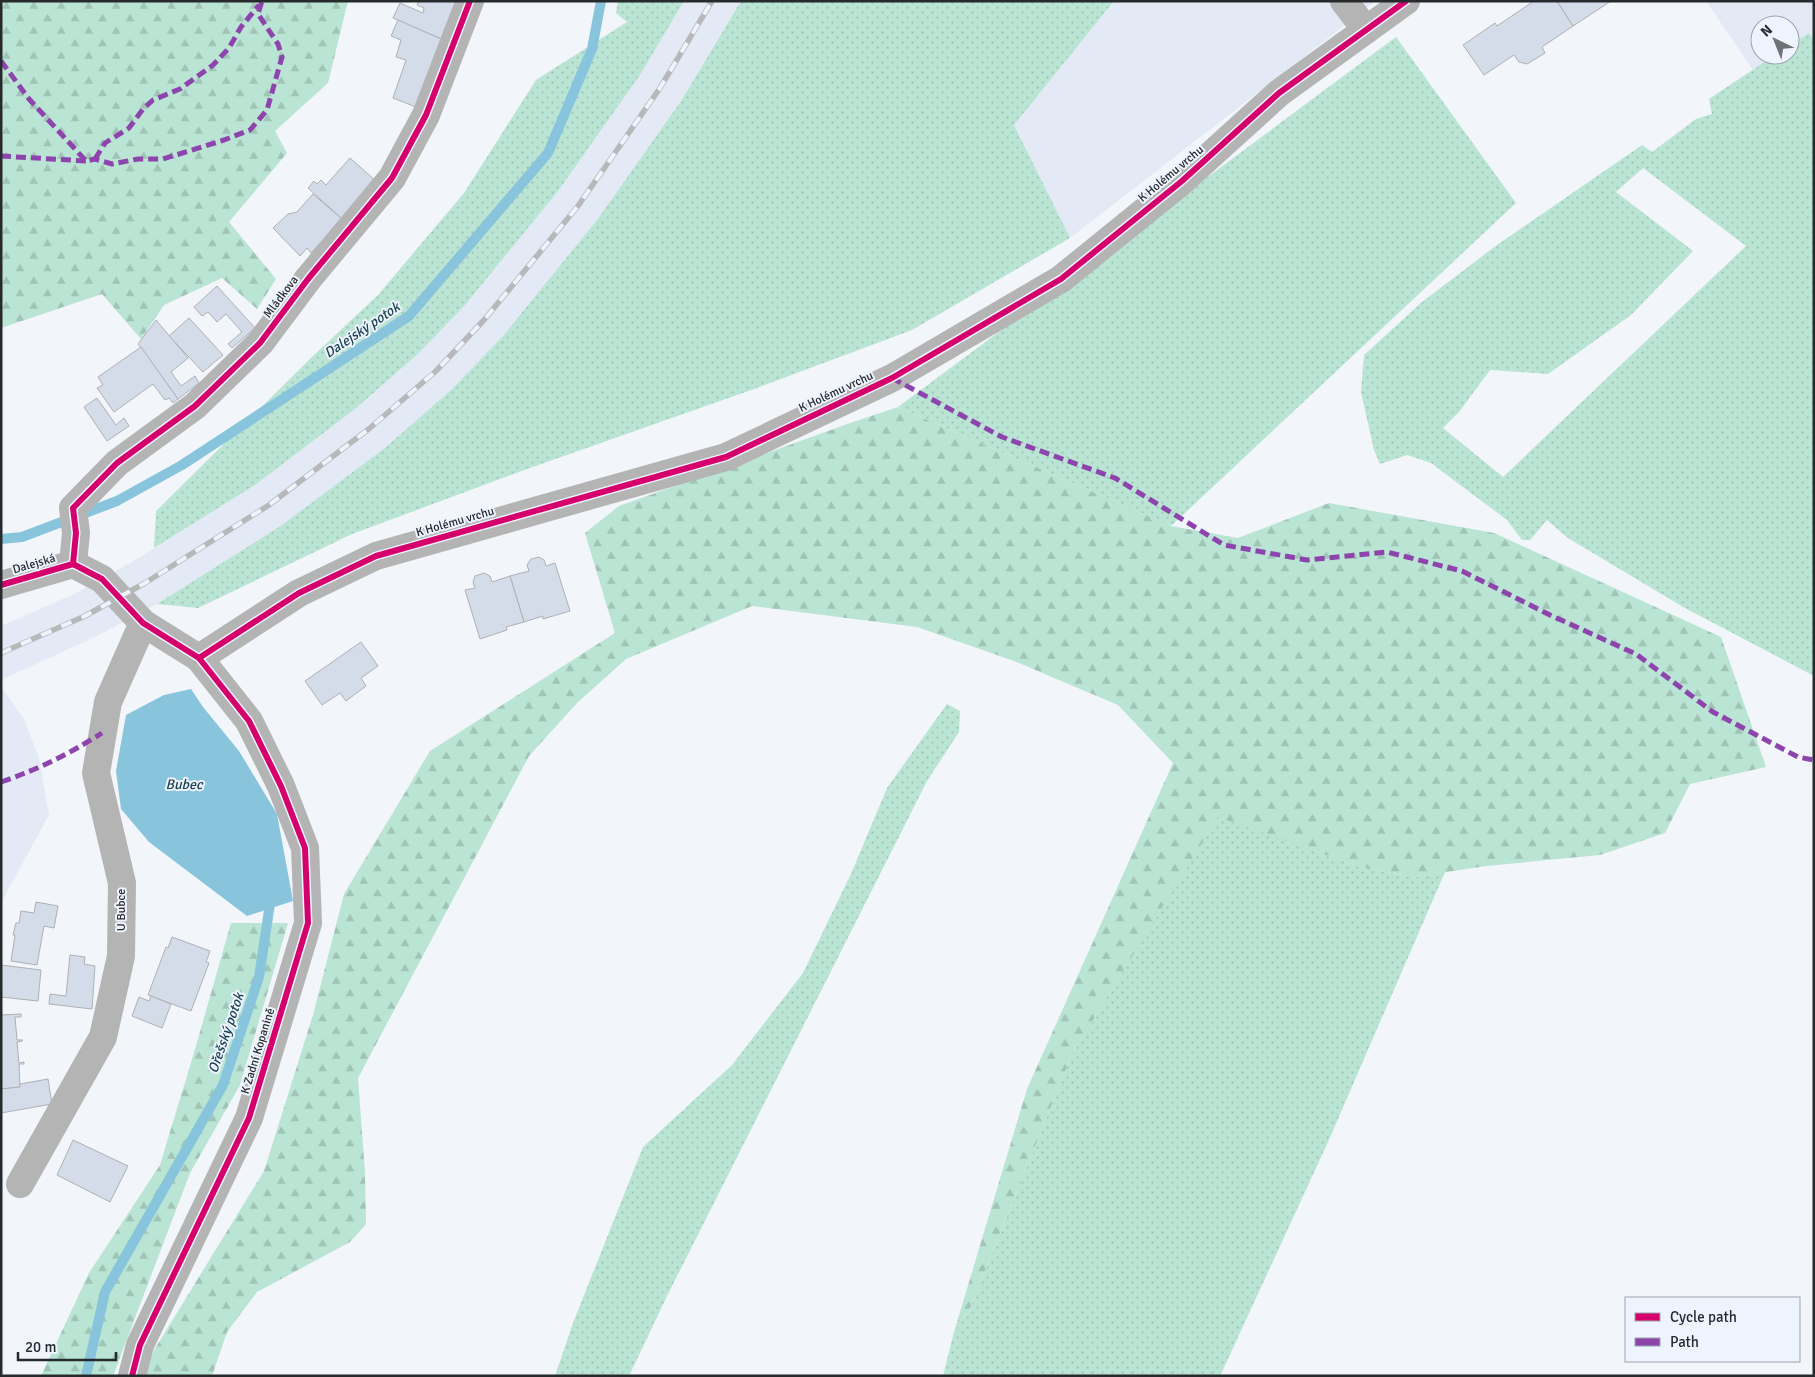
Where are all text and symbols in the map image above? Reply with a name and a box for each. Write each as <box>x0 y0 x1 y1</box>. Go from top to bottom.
north arrow <box>1750 15 1800 65</box>
text: N <box>1757 21 1776 40</box>
street label: K Holému vrchu <box>1135 142 1207 206</box>
street label: Mládkova <box>260 273 302 321</box>
water label: Dalejský potok <box>321 297 405 361</box>
street label: K Holému vrchu <box>796 368 876 416</box>
street label: K Holému vrchu <box>414 504 496 540</box>
street label: Dalejská <box>11 551 57 577</box>
water label: Bubec <box>165 776 204 793</box>
street label: U Bubce <box>114 889 129 931</box>
water label: Ořešský potok <box>204 989 248 1075</box>
street label: K Zadní Kopanině <box>238 1006 278 1096</box>
legend <box>1625 1297 1800 1362</box>
text: Cycle path <box>1670 1308 1737 1326</box>
scale bar <box>18 1330 115 1362</box>
text: Path <box>1670 1333 1699 1351</box>
text: 20 m <box>25 1338 56 1356</box>

